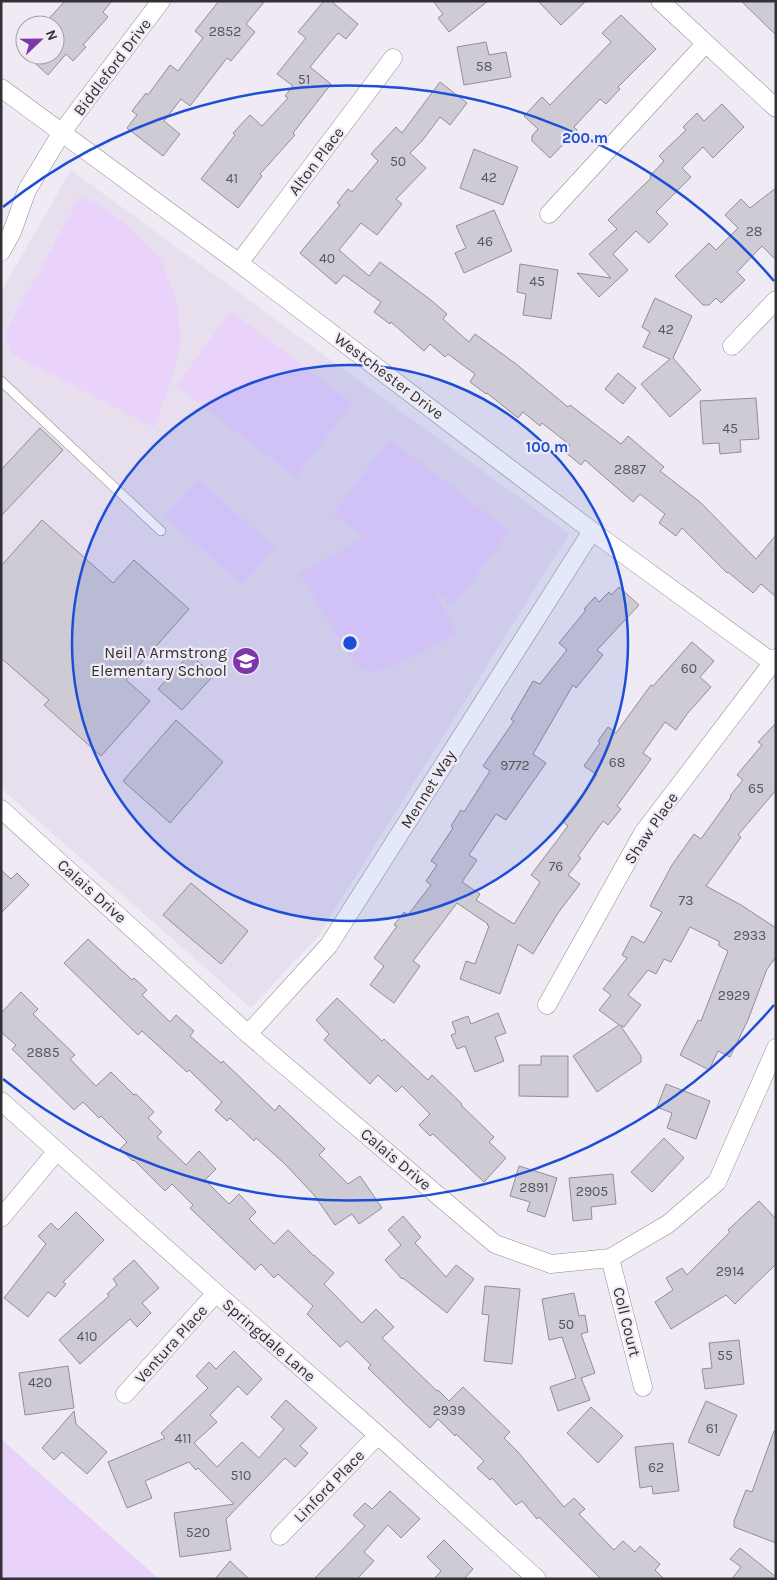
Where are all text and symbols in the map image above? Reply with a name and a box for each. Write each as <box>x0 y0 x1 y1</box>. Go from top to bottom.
north arrow <box>15 15 65 65</box>
street label: Biddleford Drive <box>69 15 155 119</box>
house number: 2852 <box>209 23 241 40</box>
text: N <box>42 27 61 43</box>
house number: 58 <box>476 58 492 75</box>
house number: 51 <box>298 71 310 88</box>
street label: Alton Place <box>284 123 348 199</box>
text: 200 m <box>562 129 608 147</box>
house number: 50 <box>390 153 406 170</box>
house number: 42 <box>481 169 497 186</box>
house number: 41 <box>226 170 238 187</box>
house number: 28 <box>746 223 762 240</box>
house number: 46 <box>477 233 493 250</box>
house number: 40 <box>319 250 335 267</box>
house number: 45 <box>529 273 545 290</box>
house number: 42 <box>658 321 674 338</box>
street label: Westchester Drive <box>331 329 447 423</box>
house number: 45 <box>722 420 738 437</box>
text: 100 m <box>526 438 568 456</box>
house number: 2887 <box>614 461 646 478</box>
centre of rings <box>341 634 359 652</box>
place label: Neil A Armstrong Elementary School <box>91 643 227 680</box>
school or university icon: Neil A Armstrong Elementary School <box>231 646 261 676</box>
house number: 60 <box>681 660 697 677</box>
street label: Mennet Way <box>396 746 460 832</box>
house number: 68 <box>609 754 625 771</box>
house number: 9772 <box>500 757 530 774</box>
house number: 65 <box>748 780 764 797</box>
street label: Shaw Place <box>620 789 682 867</box>
street label: Calais Drive <box>54 855 130 927</box>
house number: 76 <box>549 858 563 875</box>
house number: 73 <box>679 892 693 909</box>
house number: 2933 <box>734 927 766 944</box>
house number: 2929 <box>718 987 750 1004</box>
house number: 2885 <box>26 1044 60 1061</box>
street label: Calais Drive <box>357 1124 435 1194</box>
house number: 2891 <box>519 1179 549 1196</box>
house number: 2905 <box>576 1183 608 1200</box>
house number: 2914 <box>716 1263 745 1280</box>
street label: Coll Court <box>609 1285 645 1359</box>
street label: Springdale Lane <box>219 1294 319 1386</box>
street label: Ventura Place <box>131 1301 211 1387</box>
house number: 50 <box>558 1316 574 1333</box>
house number: 410 <box>77 1328 97 1345</box>
house number: 55 <box>717 1347 733 1364</box>
house number: 420 <box>28 1374 52 1391</box>
house number: 2939 <box>433 1402 465 1419</box>
house number: 61 <box>706 1420 718 1437</box>
house number: 411 <box>174 1430 192 1447</box>
street label: Linford Place <box>290 1446 368 1526</box>
house number: 62 <box>648 1459 664 1476</box>
house number: 510 <box>231 1467 251 1484</box>
house number: 520 <box>186 1524 210 1541</box>

